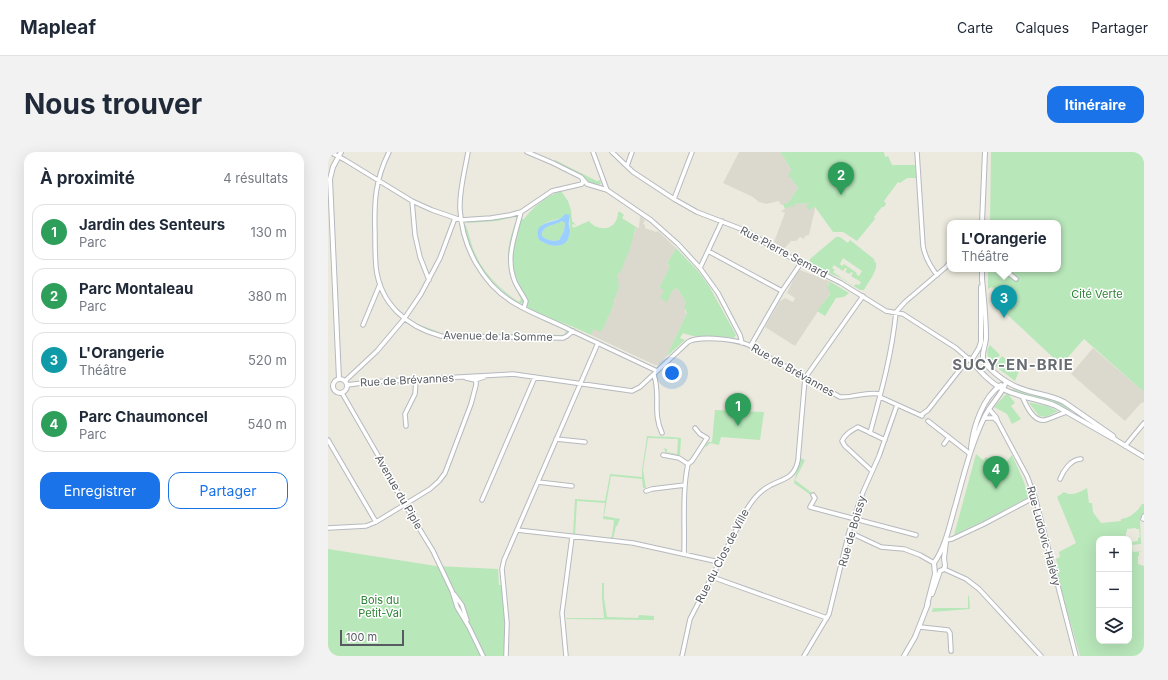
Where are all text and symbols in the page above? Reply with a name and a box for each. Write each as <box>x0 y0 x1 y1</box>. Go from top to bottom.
text: Mapleaf <box>20 16 96 39</box>
text: Carte <box>957 19 993 36</box>
text: Calques <box>1015 19 1069 36</box>
text: Partager <box>1091 19 1148 36</box>
button: Itinéraire <box>1047 86 1144 123</box>
text: Nous trouver <box>24 87 202 121</box>
pin: 2 <box>828 162 854 195</box>
text: À proximité <box>40 168 135 188</box>
text: 4 résultats <box>223 170 288 186</box>
text: Jardin des Senteurs <box>79 215 225 234</box>
popup <box>947 220 1061 272</box>
street label: Rue Pierre Semard <box>738 223 830 281</box>
text: 1 <box>51 224 57 240</box>
text: 130 m <box>250 224 287 240</box>
text: L'Orangerie <box>961 229 1047 248</box>
text: Parc <box>79 234 107 250</box>
text: Théâtre <box>961 248 1009 264</box>
text: Parc Montaleau <box>79 279 193 298</box>
pin: 3 <box>991 285 1017 318</box>
park label: Cité Verte <box>1071 287 1123 301</box>
text: 2 <box>50 288 58 304</box>
text: 380 m <box>248 288 287 304</box>
text: Parc <box>79 298 107 314</box>
street label: Avenue de la Somme <box>443 328 553 344</box>
street label: Rue de Brévannes <box>749 340 837 400</box>
text: L'Orangerie <box>79 343 164 362</box>
text: 3 <box>50 352 58 368</box>
text: 520 m <box>248 352 287 368</box>
district label: SUCY-EN-BRIE <box>952 355 1074 374</box>
text: Théâtre <box>79 362 127 378</box>
your location <box>662 363 682 383</box>
street label: Rue de Brévannes <box>360 371 455 389</box>
pin: 1 <box>725 393 751 426</box>
text: Parc Chaumoncel <box>79 407 208 426</box>
text: 4 <box>50 416 58 432</box>
text: 540 m <box>247 416 287 432</box>
text: Parc <box>79 426 107 442</box>
street label: Avenue du Piple <box>372 452 426 532</box>
pin: 4 <box>983 456 1009 489</box>
button: Enregistrer <box>40 472 160 509</box>
button: Partager <box>168 472 288 509</box>
street label: Rue Ludovic Halévy <box>1024 485 1064 587</box>
street label: Rue de Boissy <box>835 494 869 568</box>
street label: Rue du Clos de Ville <box>692 507 752 605</box>
map controls <box>1096 536 1132 644</box>
button: + <box>1096 536 1132 572</box>
button: − <box>1096 572 1132 608</box>
park label: Bois du Petit-Val <box>358 593 402 620</box>
button: layers <box>1096 608 1132 644</box>
scale bar <box>340 628 404 647</box>
text: 100 m <box>346 630 377 644</box>

